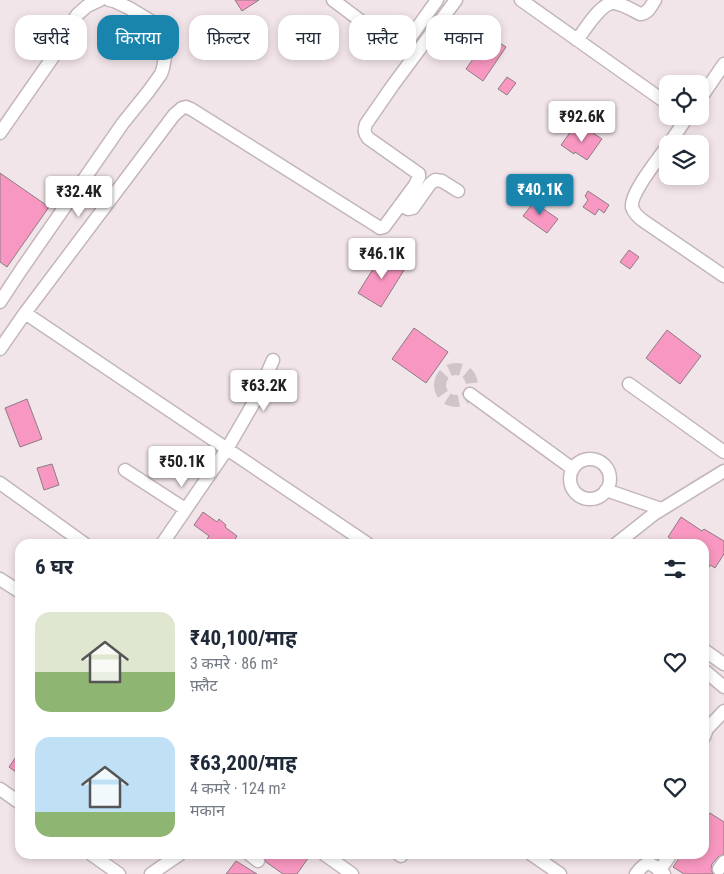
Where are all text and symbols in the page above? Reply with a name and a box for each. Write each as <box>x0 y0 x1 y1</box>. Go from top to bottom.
chip: खरीदें <box>15 15 87 60</box>
chip: किराया <box>97 15 179 60</box>
chip: फ़िल्टर <box>189 15 268 60</box>
chip: नया <box>278 15 339 60</box>
chip: फ़्लैट <box>349 15 416 60</box>
chip: मकान <box>426 15 501 60</box>
map controls <box>659 75 709 185</box>
button: locate <box>659 75 709 125</box>
pin: ₹92.6K <box>541 100 623 143</box>
text: ₹92.6K <box>559 107 605 126</box>
button: layers <box>659 135 709 185</box>
pin: ₹40.1K <box>499 174 581 216</box>
pin: ₹32.4K <box>38 176 120 218</box>
text: ₹40.1K <box>517 180 563 199</box>
text: ₹32.4K <box>56 182 102 201</box>
pin: ₹46.1K <box>341 238 423 280</box>
text: ₹46.1K <box>359 244 405 263</box>
pin: ₹63.2K <box>223 370 305 412</box>
text: ₹63.2K <box>241 376 287 395</box>
pin: ₹50.1K <box>141 446 223 488</box>
text: ₹50.1K <box>159 452 205 471</box>
text: 6 घर <box>35 555 73 579</box>
icon: filters <box>661 555 689 583</box>
text: ₹40,100/माह <box>190 626 297 650</box>
icon: home <box>75 632 135 692</box>
icon: heart <box>661 648 689 676</box>
text: 3 कमरे · 86 m² <box>190 654 278 673</box>
text: फ़्लैट <box>190 676 218 695</box>
text: ₹63,200/माह <box>190 751 297 775</box>
icon: home <box>75 757 135 817</box>
icon: heart <box>661 773 689 801</box>
text: 4 कमरे · 124 m² <box>190 779 286 798</box>
text: मकान <box>190 801 225 820</box>

